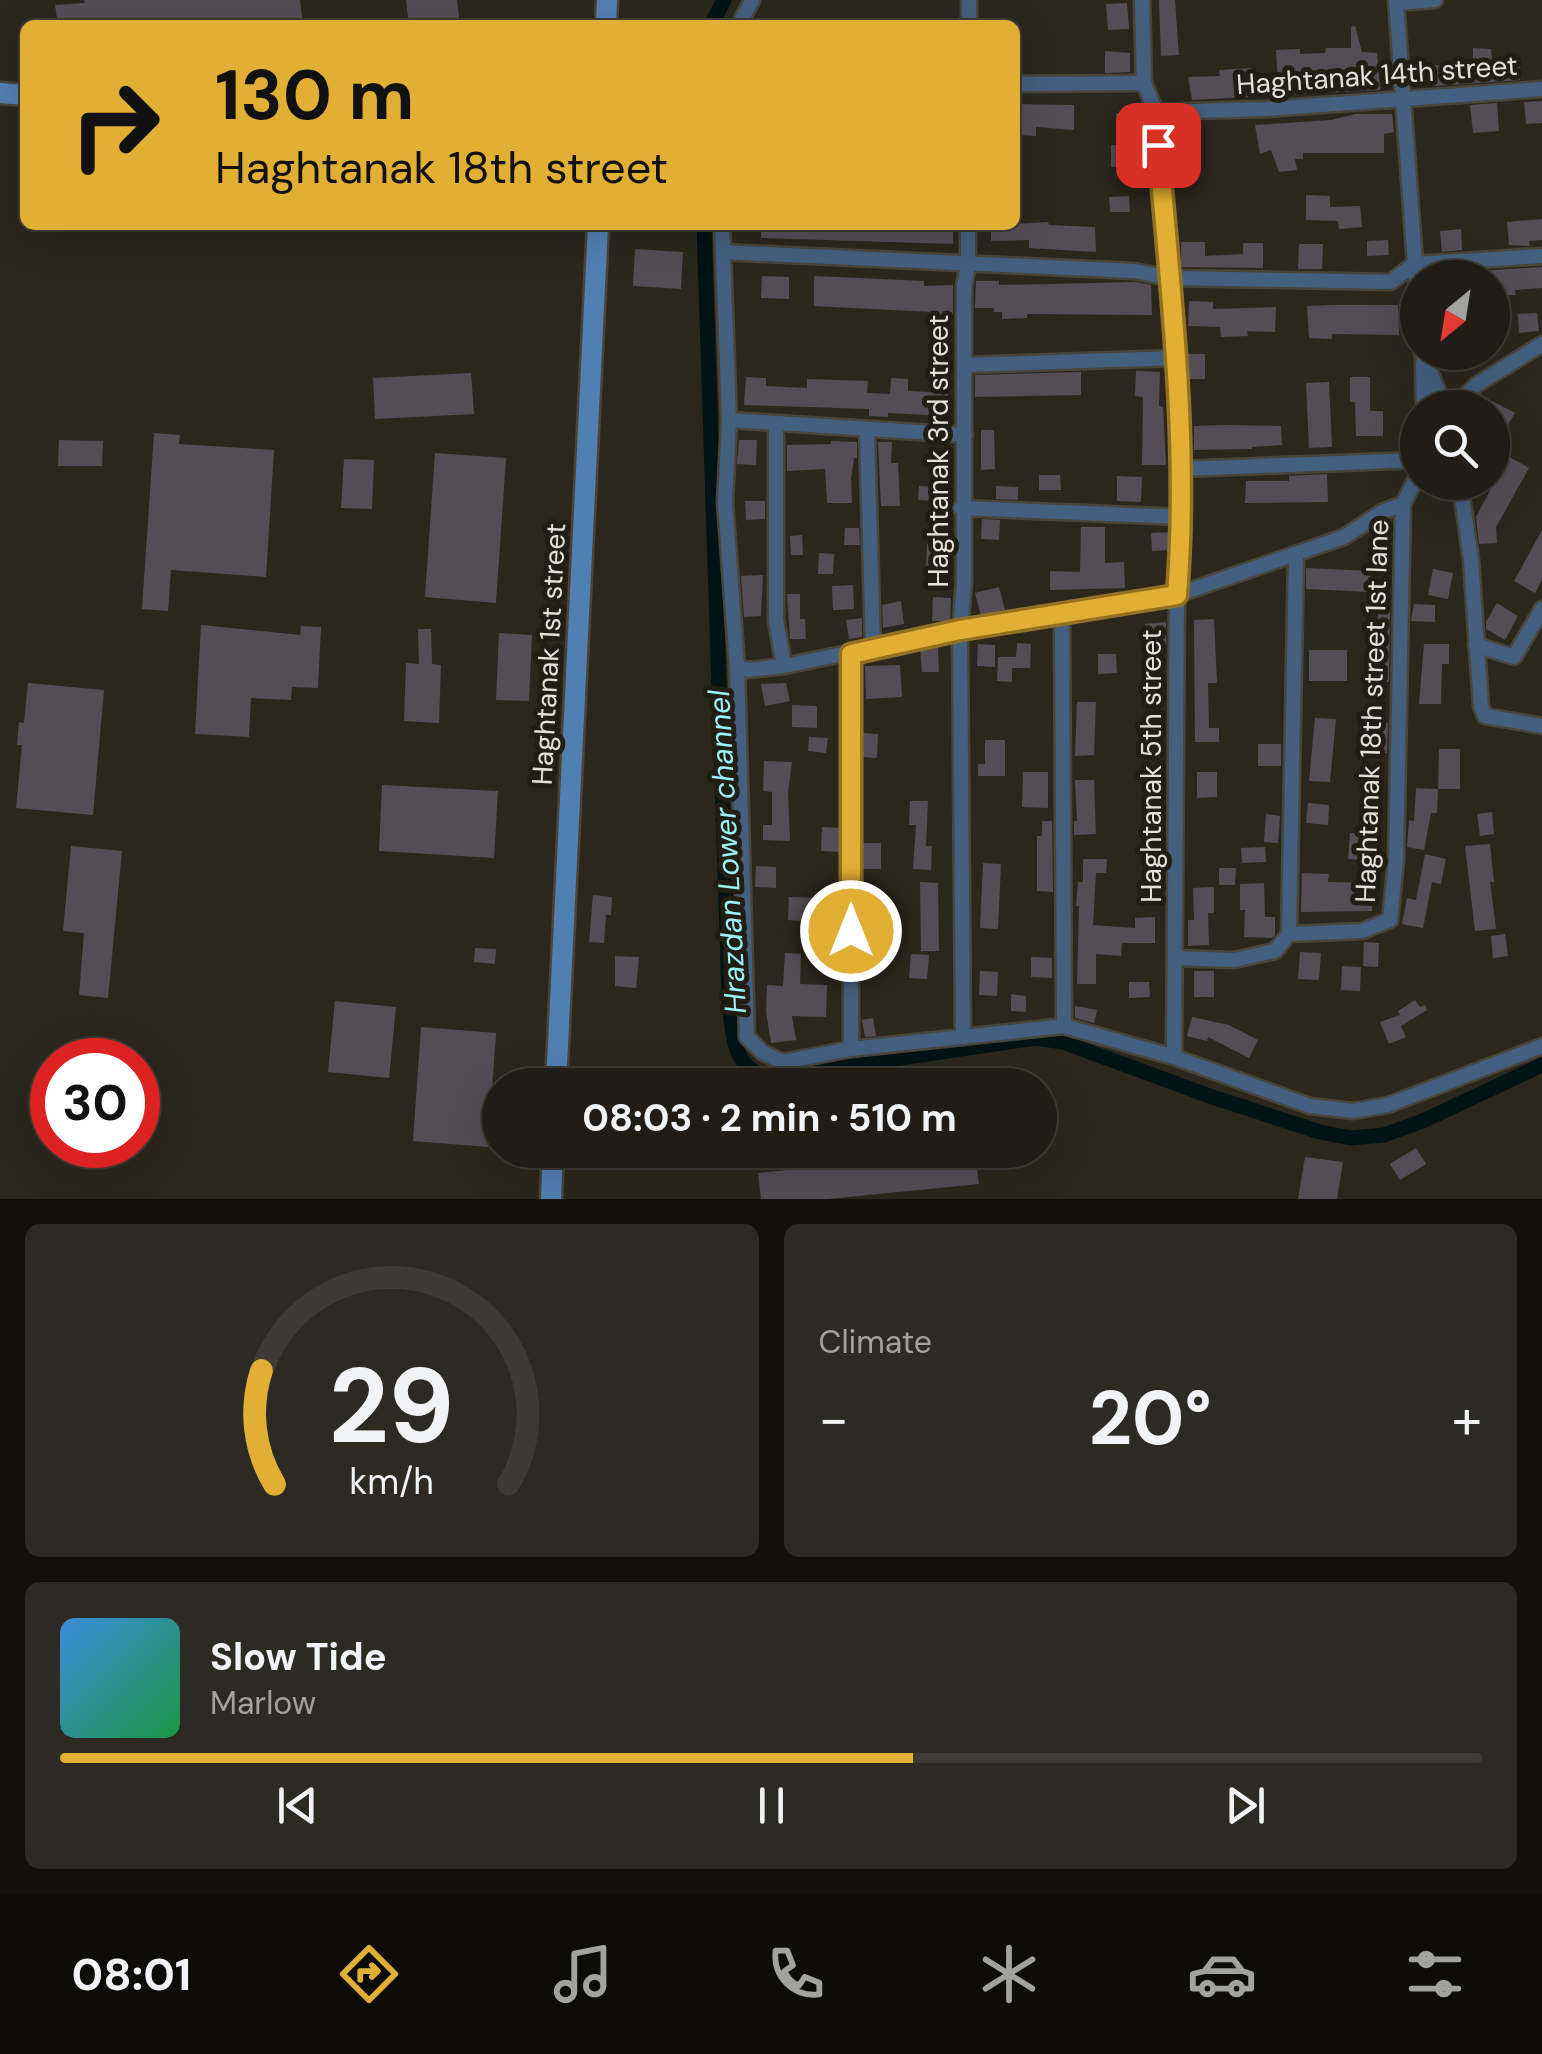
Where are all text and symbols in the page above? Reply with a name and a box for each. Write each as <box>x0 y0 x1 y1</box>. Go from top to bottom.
street label: Haghtanak 14th street <box>1235 47 1519 103</box>
text: 130 m <box>215 50 414 141</box>
icon: right <box>50 60 180 190</box>
pin <box>1116 103 1201 188</box>
icon: arrive <box>1131 118 1186 173</box>
text: Haghtanak 18th street <box>215 138 668 197</box>
north arrow <box>1400 260 1510 370</box>
map controls <box>1400 260 1510 500</box>
street label: Haghtanak 3rd street <box>920 314 957 588</box>
button: search <box>1400 390 1510 500</box>
street label: Haghtanak 18th street 1st lane <box>1347 519 1397 903</box>
street label: Haghtanak 1st street <box>524 522 574 786</box>
street label: Haghtanak 5th street <box>1133 629 1170 903</box>
water label: Hrazdan Lower channel <box>699 688 755 1015</box>
position arrow <box>799 879 903 983</box>
speed limit sign: 30 <box>30 1038 160 1168</box>
text: 08:03 · 2 min · 510 m <box>582 1093 957 1143</box>
text: Climate <box>819 1321 932 1363</box>
text: 29 <box>329 1339 455 1474</box>
text: 20° <box>1089 1370 1212 1467</box>
text: − <box>819 1383 849 1455</box>
text: + <box>1452 1383 1482 1455</box>
text: km/h <box>350 1459 434 1505</box>
text: Slow Tide <box>210 1632 387 1682</box>
text: Marlow <box>210 1682 316 1724</box>
icon: previous <box>270 1778 325 1833</box>
icon: pause <box>744 1778 799 1833</box>
icon: next <box>1218 1778 1273 1833</box>
icon: directions <box>334 1939 404 2009</box>
icon: music <box>548 1939 618 2009</box>
icon: phone <box>761 1939 831 2009</box>
icon: climate <box>974 1939 1044 2009</box>
icon: car <box>1187 1939 1257 2009</box>
icon: filters <box>1400 1939 1470 2009</box>
text: 08:01 <box>72 1945 191 2004</box>

